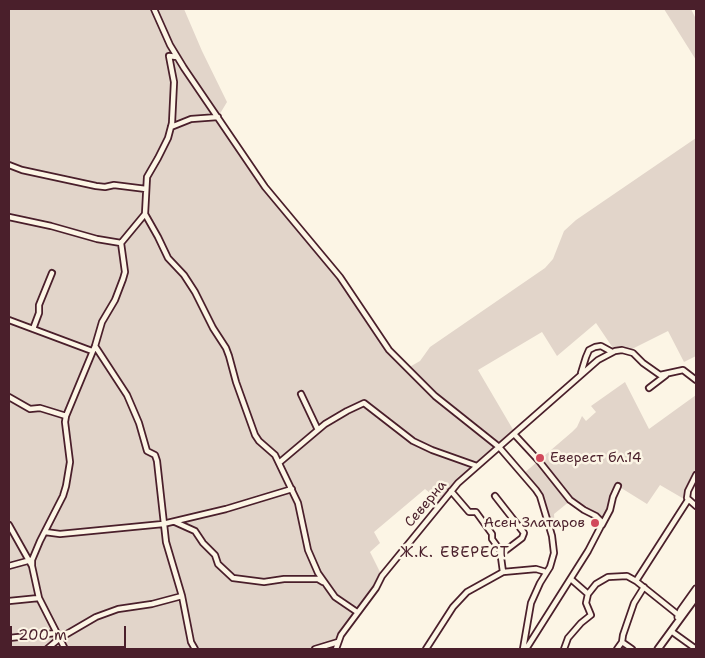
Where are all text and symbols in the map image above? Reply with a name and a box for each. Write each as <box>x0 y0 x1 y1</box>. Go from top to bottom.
place label: Еверест бл.14 <box>550 450 641 466</box>
marker: Еверест бл.14 <box>534 452 546 464</box>
street label: Северна <box>402 477 450 531</box>
place label: Асен Златаров <box>484 515 585 531</box>
marker: Асен Златаров <box>589 517 601 529</box>
district label: Ж.К. ЕВЕРЕСТ <box>399 544 511 562</box>
scale bar <box>12 616 129 648</box>
text: 200 m <box>18 625 67 645</box>

